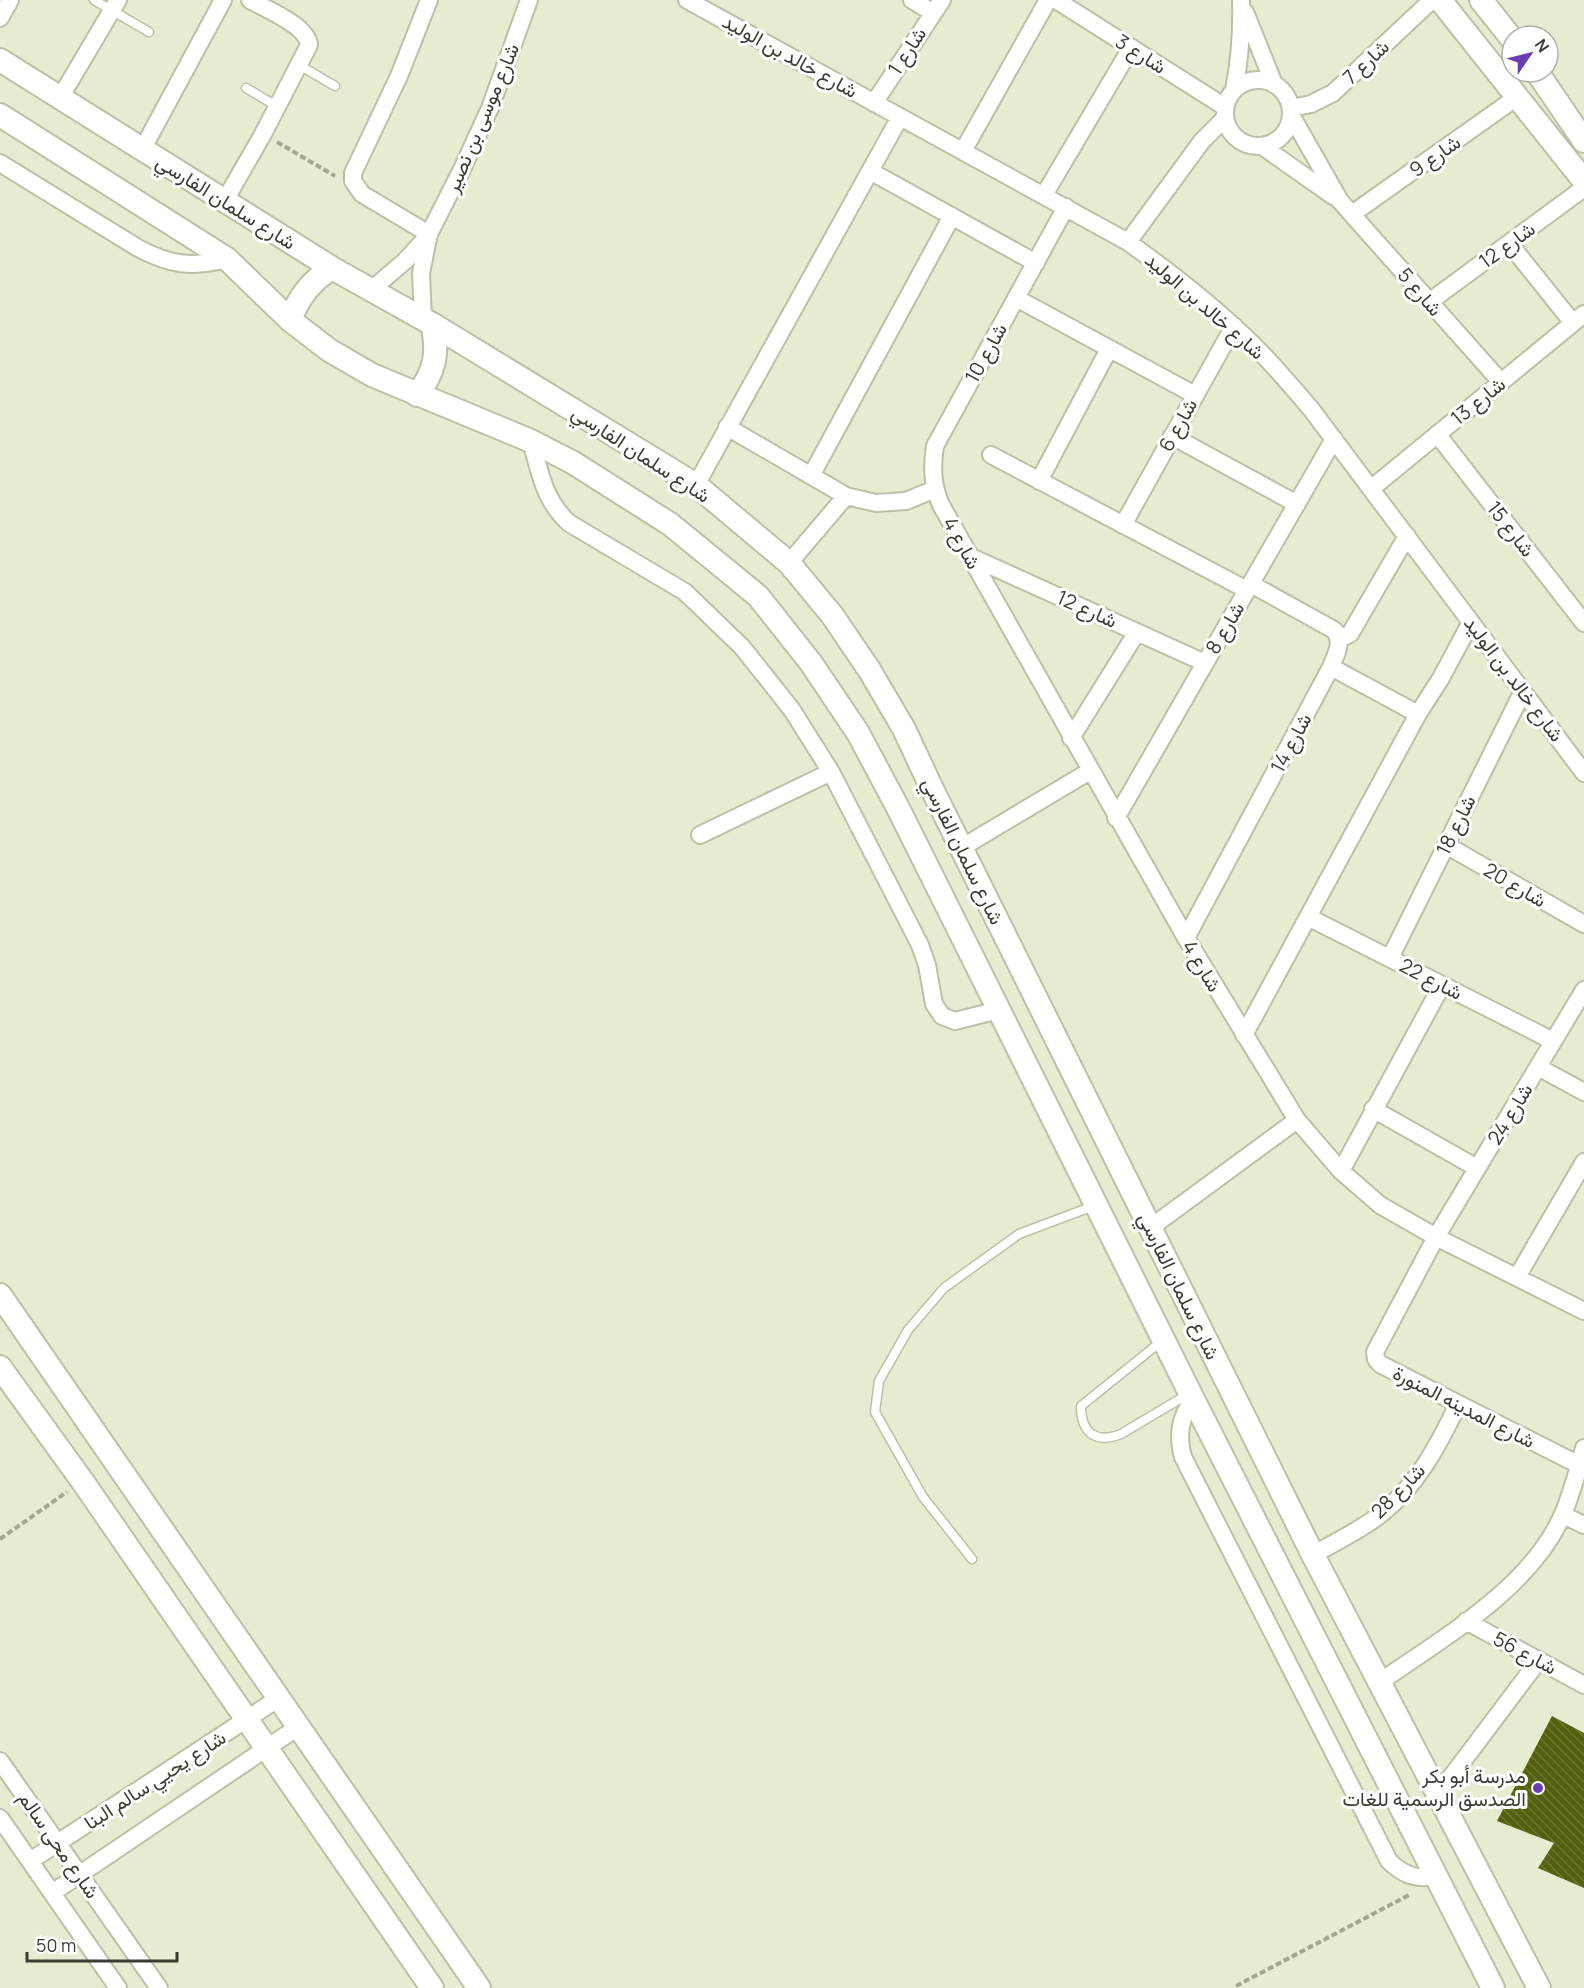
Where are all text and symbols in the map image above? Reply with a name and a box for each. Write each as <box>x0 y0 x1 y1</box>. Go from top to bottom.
street label: شارع خالد بن الوليد <box>717 7 863 105</box>
street label: شارع 1 <box>881 22 933 80</box>
north arrow <box>1500 24 1560 84</box>
street label: شارع 3 <box>1110 27 1172 81</box>
street label: شارع 7 <box>1337 33 1395 91</box>
text: N <box>1530 34 1555 56</box>
street label: شارع موسى بن نصير <box>438 39 526 198</box>
street label: شارع 9 <box>1404 128 1466 184</box>
street label: شارع سلمان الفارسي <box>149 148 301 259</box>
street label: شارع 12 <box>1473 215 1541 275</box>
street label: شارع خالد بن الوليد <box>1139 246 1271 366</box>
street label: شارع 5 <box>1391 262 1449 322</box>
street label: شارع 10 <box>958 318 1014 388</box>
street label: شارع 13 <box>1445 370 1511 432</box>
street label: شارع 6 <box>1152 393 1204 457</box>
street label: شارع سلمان الفارسي <box>565 399 716 512</box>
street label: شارع 15 <box>1480 495 1542 563</box>
street label: شارع 4 <box>936 512 988 574</box>
street label: شارع 12 <box>1052 583 1122 635</box>
street label: شارع 8 <box>1199 597 1251 659</box>
street label: شارع خالد بن الوليد <box>1458 610 1570 748</box>
street label: شارع 14 <box>1264 708 1318 778</box>
street label: شارع سلمان الفارسي <box>913 773 1011 930</box>
street label: شارع 18 <box>1429 790 1483 860</box>
street label: شارع 20 <box>1479 856 1551 914</box>
street label: شارع 4 <box>1176 935 1228 997</box>
street label: شارع 22 <box>1395 951 1467 1007</box>
street label: شارع 24 <box>1481 1078 1539 1150</box>
street label: شارع سلمان الفارسي <box>1129 1208 1227 1365</box>
street label: شارع المدينه المنورة <box>1388 1359 1540 1455</box>
street label: شارع 28 <box>1365 1457 1431 1525</box>
street label: شارع 56 <box>1488 1625 1562 1681</box>
street label: شارع يحيي سالم البنا <box>79 1724 233 1839</box>
place label: مدرسة أبو بكر الصدسق الرسمية للغات <box>1343 1762 1526 1812</box>
marker: مدرسة أبو بكر الصدسق الرسمية للغات <box>1531 1781 1545 1795</box>
street label: شارع محى سالم <box>12 1786 106 1904</box>
scale bar <box>27 1925 177 1963</box>
text: 50 m <box>36 1933 76 1957</box>

